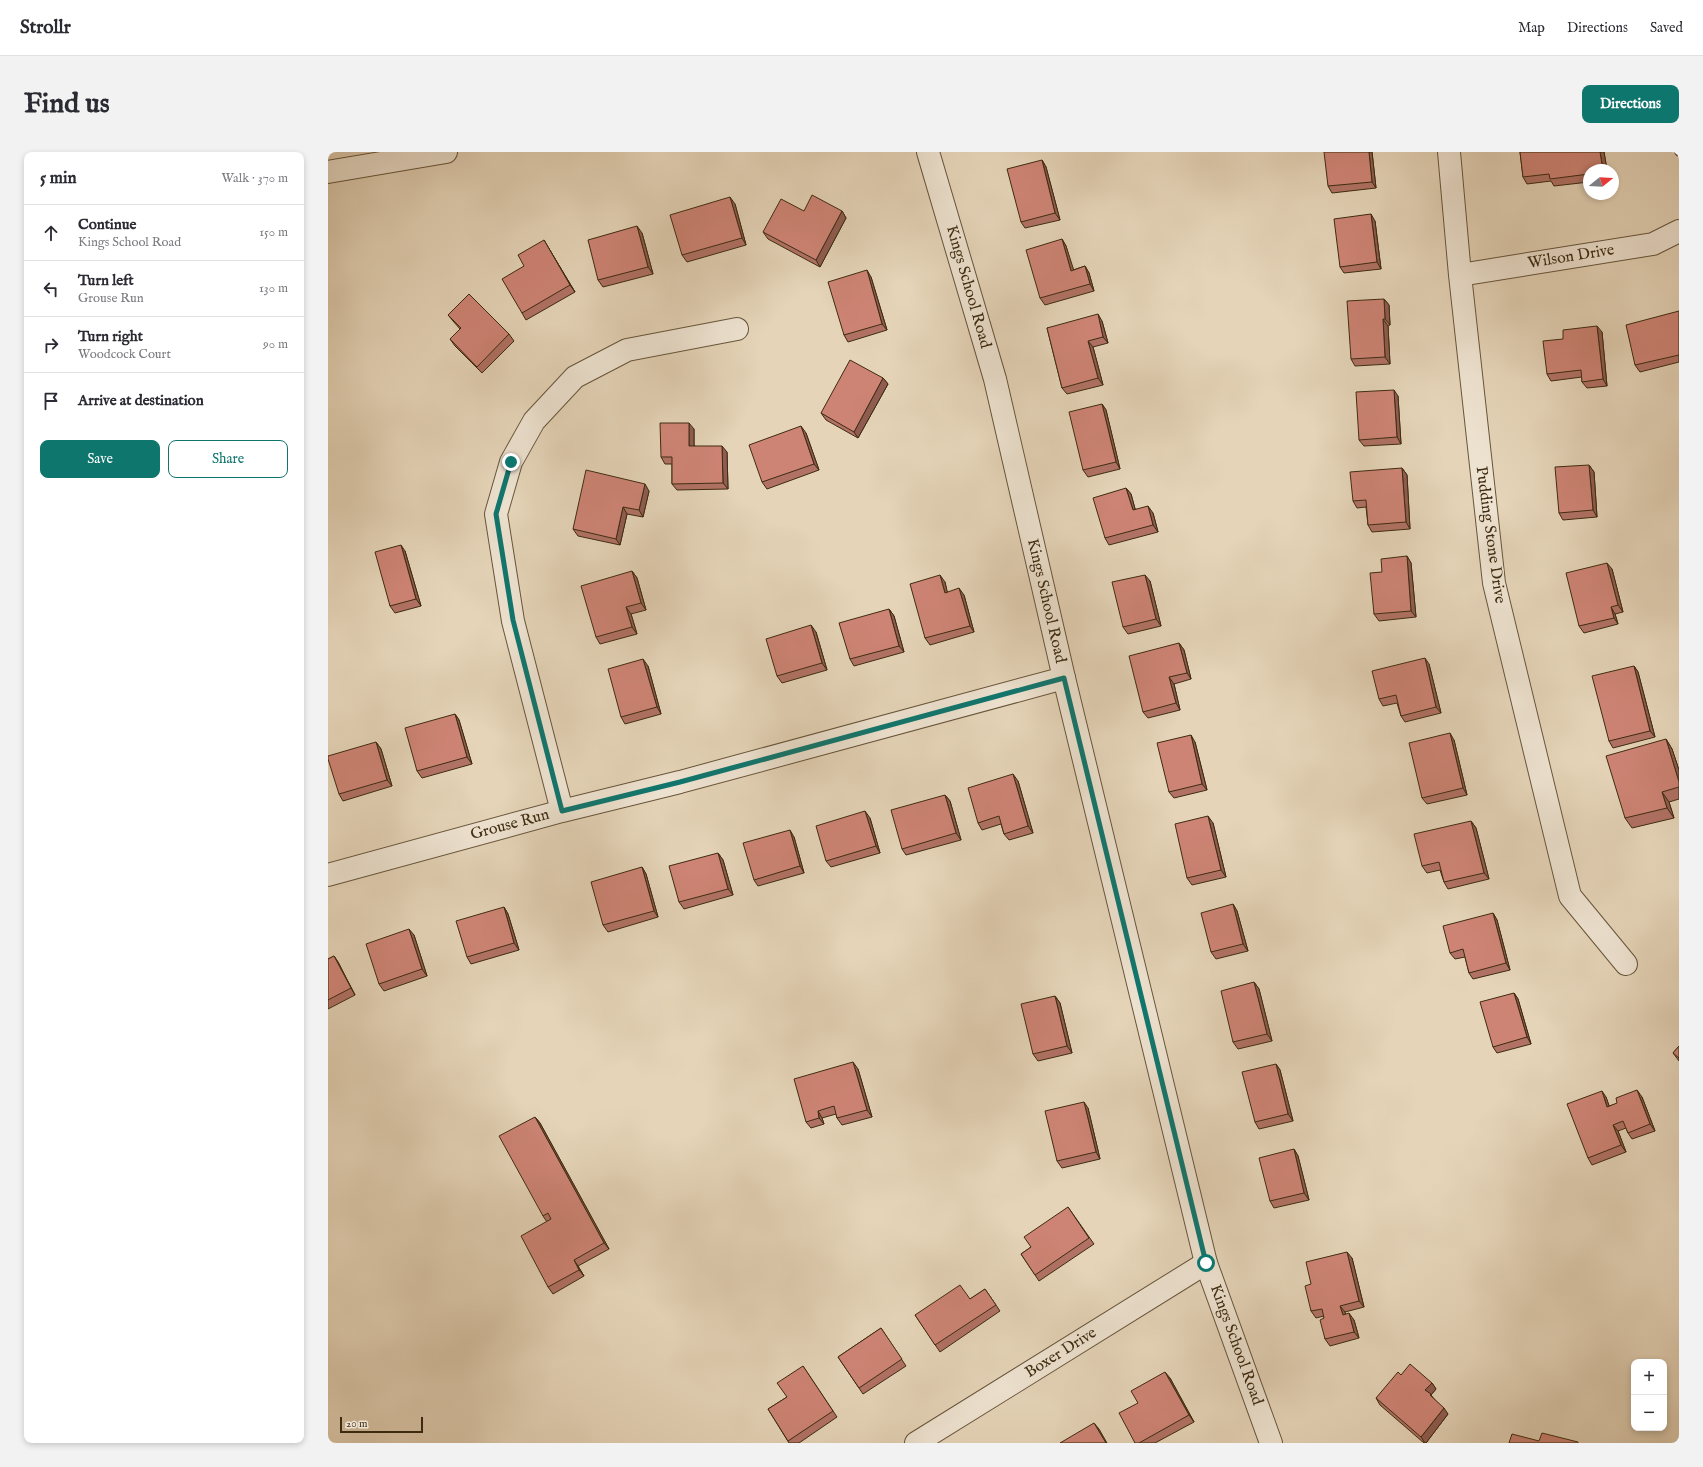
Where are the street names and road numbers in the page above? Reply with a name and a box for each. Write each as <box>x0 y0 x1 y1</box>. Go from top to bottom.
street label: Kings School Road <box>941 223 995 351</box>
street label: Wilson Drive <box>1526 240 1616 274</box>
street label: Pudding Stone Drive <box>1470 465 1510 605</box>
street label: Kings School Road <box>1022 537 1070 666</box>
street label: Grouse Run <box>468 805 552 845</box>
street label: Kings School Road <box>1205 1282 1267 1408</box>
street label: Boxer Drive <box>1021 1323 1101 1383</box>

